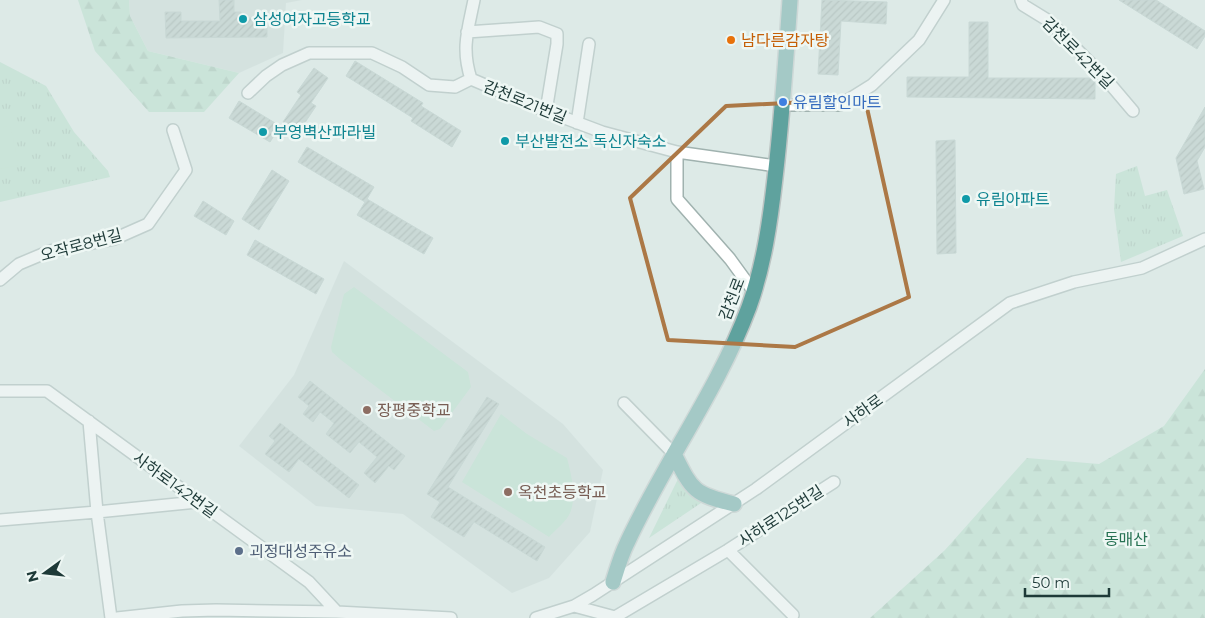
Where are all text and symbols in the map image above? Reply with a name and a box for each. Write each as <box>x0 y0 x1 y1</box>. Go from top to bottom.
place label: 삼성여자고등학교 <box>253 10 371 29</box>
marker: 삼성여자고등학교 <box>237 13 249 25</box>
street label: 감천로42번길 <box>1038 13 1118 93</box>
place label: 남다른감자탕 <box>741 31 830 50</box>
marker: 남다른감자탕 <box>725 34 737 46</box>
street label: 감천로21번길 <box>480 77 570 127</box>
place label: 유림할인마트 <box>793 93 881 112</box>
marker: 유림할인마트 <box>777 96 789 108</box>
place label: 부영벽산파라빌 <box>273 123 376 142</box>
marker: 부영벽산파라빌 <box>257 126 269 138</box>
place label: 부산발전소 독신자숙소 <box>515 132 666 151</box>
marker: 부산발전소 독신자숙소 <box>499 135 511 147</box>
place label: 유림아파트 <box>976 190 1050 209</box>
marker: 유림아파트 <box>960 193 972 205</box>
street label: 오작로8번길 <box>38 225 124 265</box>
street label: 감천로 <box>715 275 749 323</box>
street label: 사하로 <box>840 390 887 432</box>
place label: 장평중학교 <box>377 401 451 420</box>
marker: 장평중학교 <box>361 404 373 416</box>
street label: 사하로142번길 <box>129 448 221 522</box>
street label: 사하로125번길 <box>735 481 827 551</box>
place label: 옥천초등학교 <box>518 483 606 502</box>
marker: 옥천초등학교 <box>502 486 514 498</box>
park label: 동매산 <box>1104 530 1148 549</box>
place label: 괴정대성주유소 <box>249 542 352 561</box>
marker: 괴정대성주유소 <box>233 545 245 557</box>
north arrow <box>20 548 70 598</box>
scale bar <box>1025 566 1109 598</box>
text: N <box>22 569 43 584</box>
text: 50 m <box>1032 573 1070 592</box>

